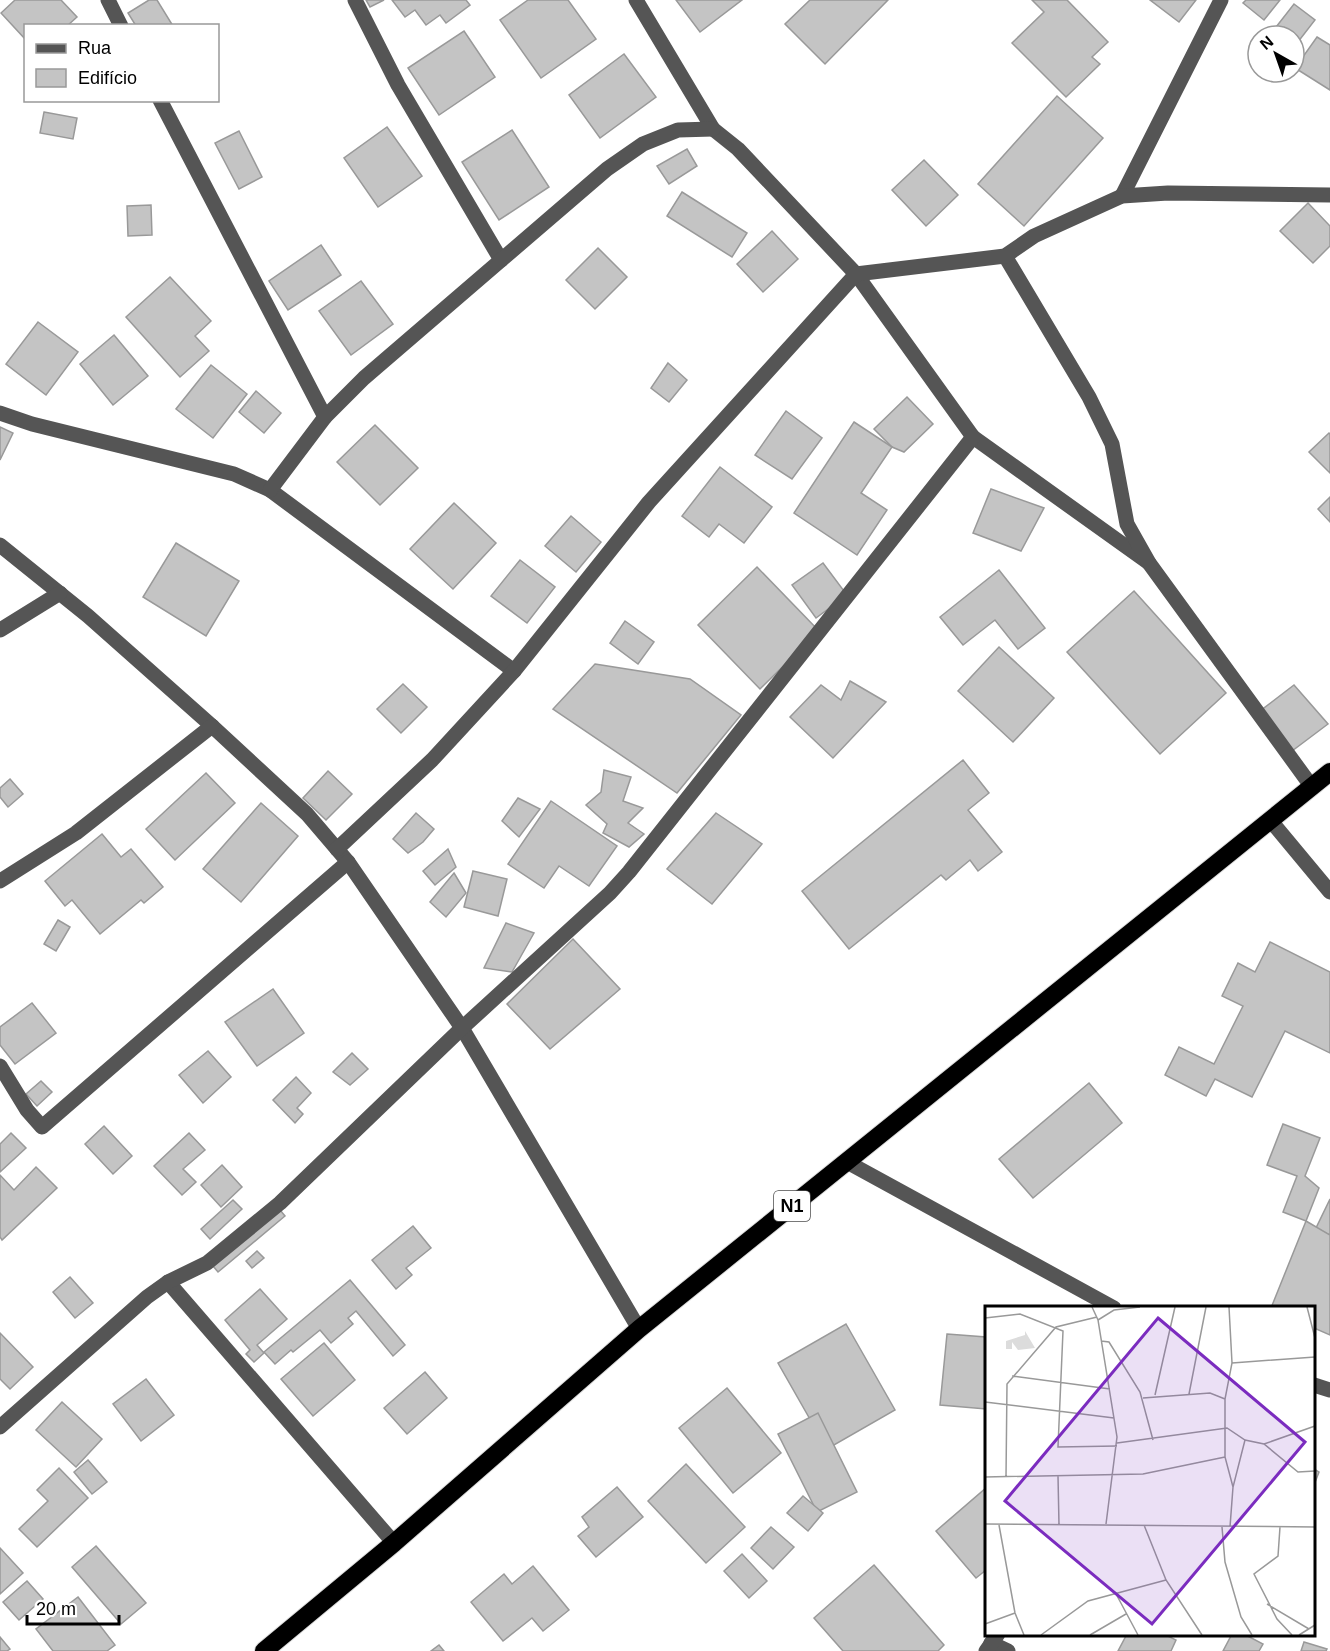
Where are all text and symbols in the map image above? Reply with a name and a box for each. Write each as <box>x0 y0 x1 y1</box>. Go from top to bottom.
legend <box>24 24 219 102</box>
north arrow <box>1246 24 1306 84</box>
text: N <box>1257 33 1277 53</box>
text: Rua <box>78 38 112 58</box>
text: Edifício <box>78 68 137 88</box>
road number: N1 <box>774 1191 810 1221</box>
inset map <box>985 1306 1315 1636</box>
scale bar <box>27 1588 118 1626</box>
text: 20 m <box>36 1599 76 1619</box>

